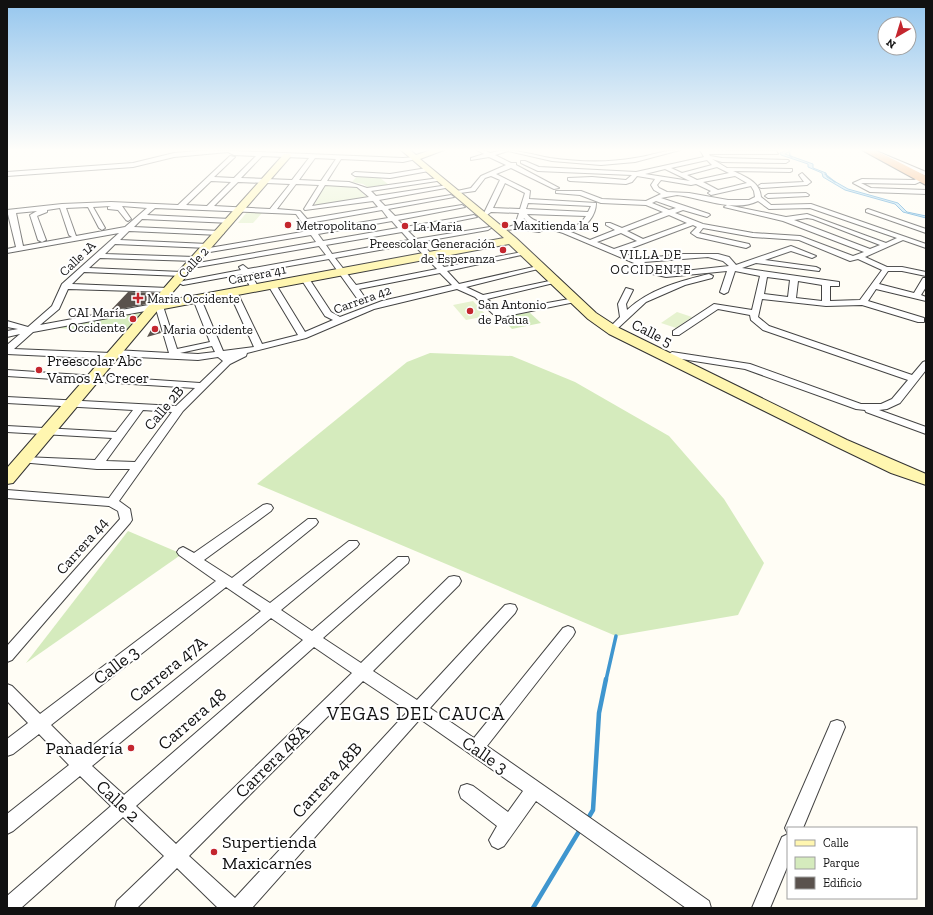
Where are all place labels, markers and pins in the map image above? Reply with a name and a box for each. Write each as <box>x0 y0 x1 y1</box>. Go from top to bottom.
place label: Metropolitano <box>296 218 377 233</box>
place label: Maxitienda la 5 <box>513 218 599 233</box>
place label: La Maria <box>413 219 463 234</box>
marker: Metropolitano <box>283 220 293 230</box>
marker: Maxitienda la 5 <box>500 220 510 230</box>
marker: La Maria <box>400 221 410 231</box>
place label: Preescolar Generación de Esperanza <box>369 236 496 266</box>
marker: Preescolar Generación de Esperanza <box>498 245 508 255</box>
place label: Maria Occidente <box>147 291 240 306</box>
marker: Maria Occidente <box>132 292 144 304</box>
place label: San Antonio de Padua <box>478 297 547 327</box>
place label: CAI María Occidente <box>68 305 126 335</box>
marker: San Antonio de Padua <box>465 306 475 316</box>
marker: CAI María Occidente <box>128 314 138 324</box>
place label: Maria occidente <box>163 322 253 337</box>
marker: Maria occidente <box>150 324 160 334</box>
place label: Preescolar Abc Vamos A Crecer <box>46 352 149 387</box>
marker: Preescolar Abc Vamos A Crecer <box>34 365 44 375</box>
place label: Panadería <box>45 737 123 759</box>
marker: Panadería <box>126 743 136 753</box>
place label: Supertienda Maxicarnes <box>222 831 317 874</box>
marker: Supertienda Maxicarnes <box>209 847 219 857</box>

